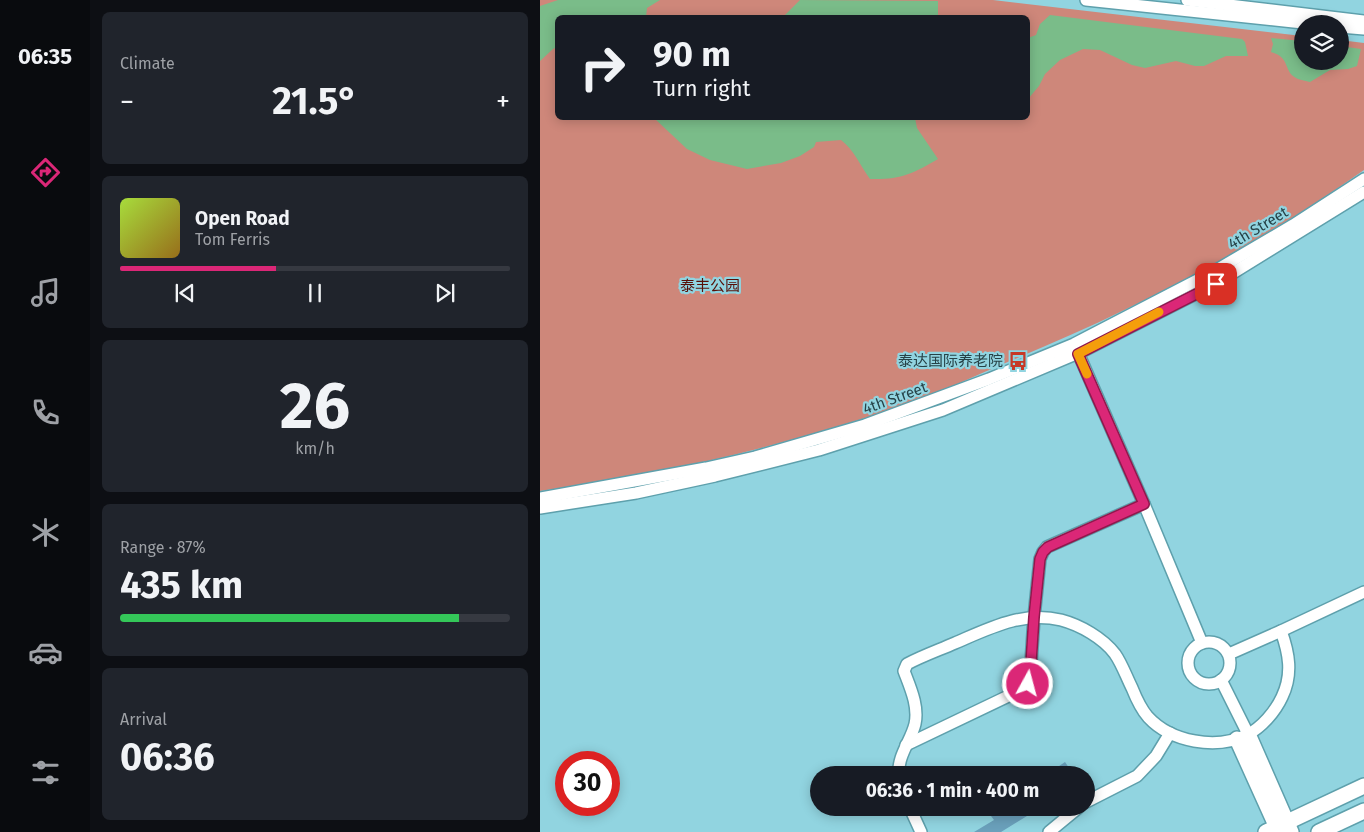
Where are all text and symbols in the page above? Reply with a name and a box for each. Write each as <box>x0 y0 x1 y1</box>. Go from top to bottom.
map controls <box>1294 15 1349 70</box>
button: layers <box>1294 15 1349 70</box>
text: 90 m <box>653 33 731 75</box>
icon: right <box>570 35 635 100</box>
text: 06:35 <box>18 43 72 70</box>
text: Climate <box>120 54 175 73</box>
text: Turn right <box>653 75 750 102</box>
text: 21.5° <box>272 78 358 124</box>
text: − <box>120 85 134 118</box>
text: + <box>496 85 510 118</box>
icon: directions <box>28 155 63 190</box>
street label: 4th Street <box>1225 203 1292 253</box>
text: Open Road <box>195 207 290 230</box>
text: Tom Ferris <box>195 230 270 249</box>
pin <box>1195 263 1237 305</box>
icon: arrive <box>1202 270 1230 298</box>
icon: music <box>28 275 63 310</box>
park label: 泰丰公园 <box>680 277 740 295</box>
icon: previous <box>171 279 199 307</box>
icon: pause <box>301 279 329 307</box>
icon: next <box>431 279 459 307</box>
bus stop icon: 泰达国际养老院 <box>1007 350 1029 372</box>
place label: 泰达国际养老院 <box>898 352 1003 370</box>
text: 26 <box>280 367 350 445</box>
street label: 4th Street <box>861 378 930 418</box>
icon: phone <box>28 395 63 430</box>
text: km/h <box>295 439 335 458</box>
icon: climate <box>28 515 63 550</box>
text: Range · 87% <box>120 538 206 557</box>
text: 435 km <box>120 562 243 608</box>
icon: car <box>28 635 63 670</box>
position arrow <box>1001 657 1053 709</box>
text: Arrival <box>120 710 167 729</box>
text: 06:36 <box>120 734 215 780</box>
speed limit sign: 30 <box>555 751 620 816</box>
icon: filters <box>28 755 63 790</box>
text: 06:36 · 1 min · 400 m <box>866 779 1039 802</box>

